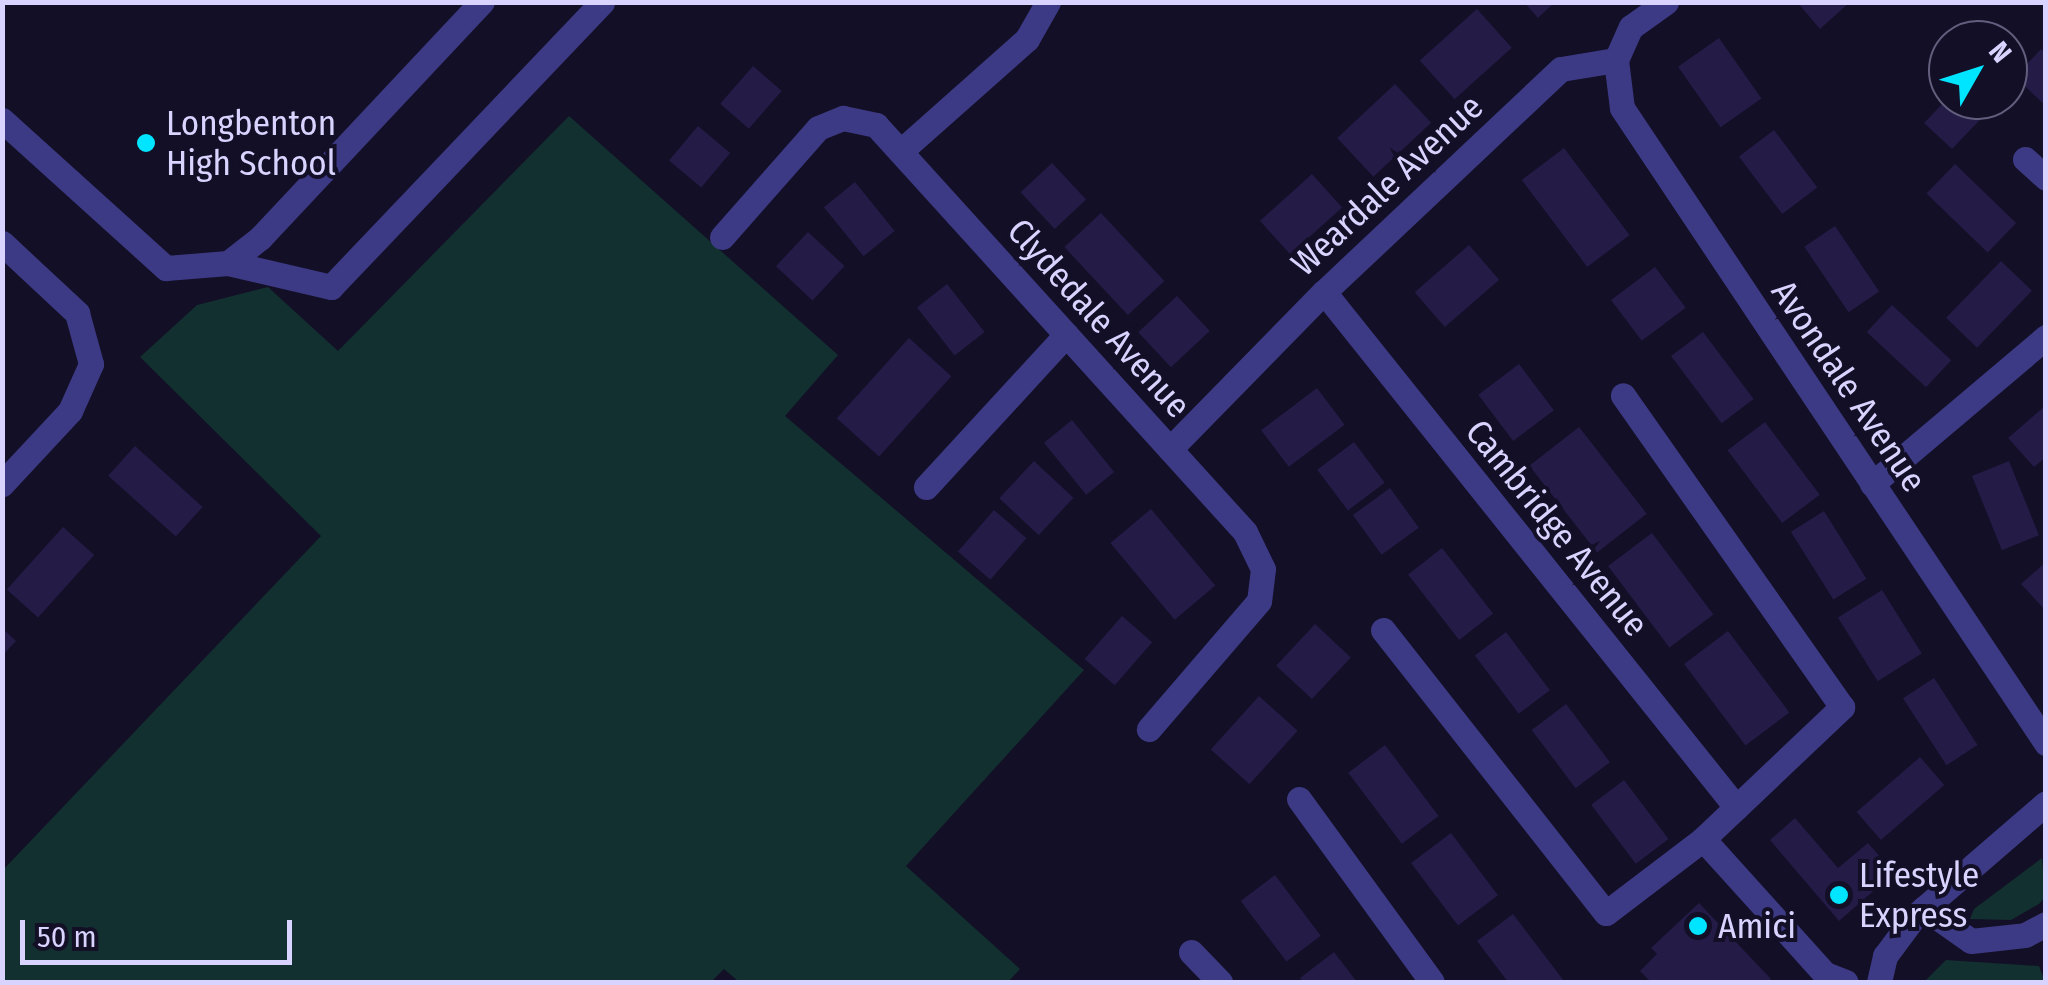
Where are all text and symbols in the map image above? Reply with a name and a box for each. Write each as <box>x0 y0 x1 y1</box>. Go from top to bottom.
north arrow <box>1928 20 2028 120</box>
text: N <box>1982 35 2018 69</box>
street label: Weardale Avenue <box>1283 86 1491 284</box>
place label: Longbenton High School <box>166 102 336 184</box>
marker: Longbenton High School <box>135 132 157 154</box>
street label: Clydedale Avenue <box>999 210 1199 426</box>
street label: Avondale Avenue <box>1763 272 1935 500</box>
street label: Cambridge Avenue <box>1457 411 1657 645</box>
place label: Lifestyle Express <box>1859 854 1979 936</box>
marker: Lifestyle Express <box>1828 884 1850 906</box>
scale bar <box>25 900 298 962</box>
place label: Amici <box>1718 905 1796 947</box>
marker: Amici <box>1687 915 1709 937</box>
text: 50 m <box>37 919 97 955</box>

